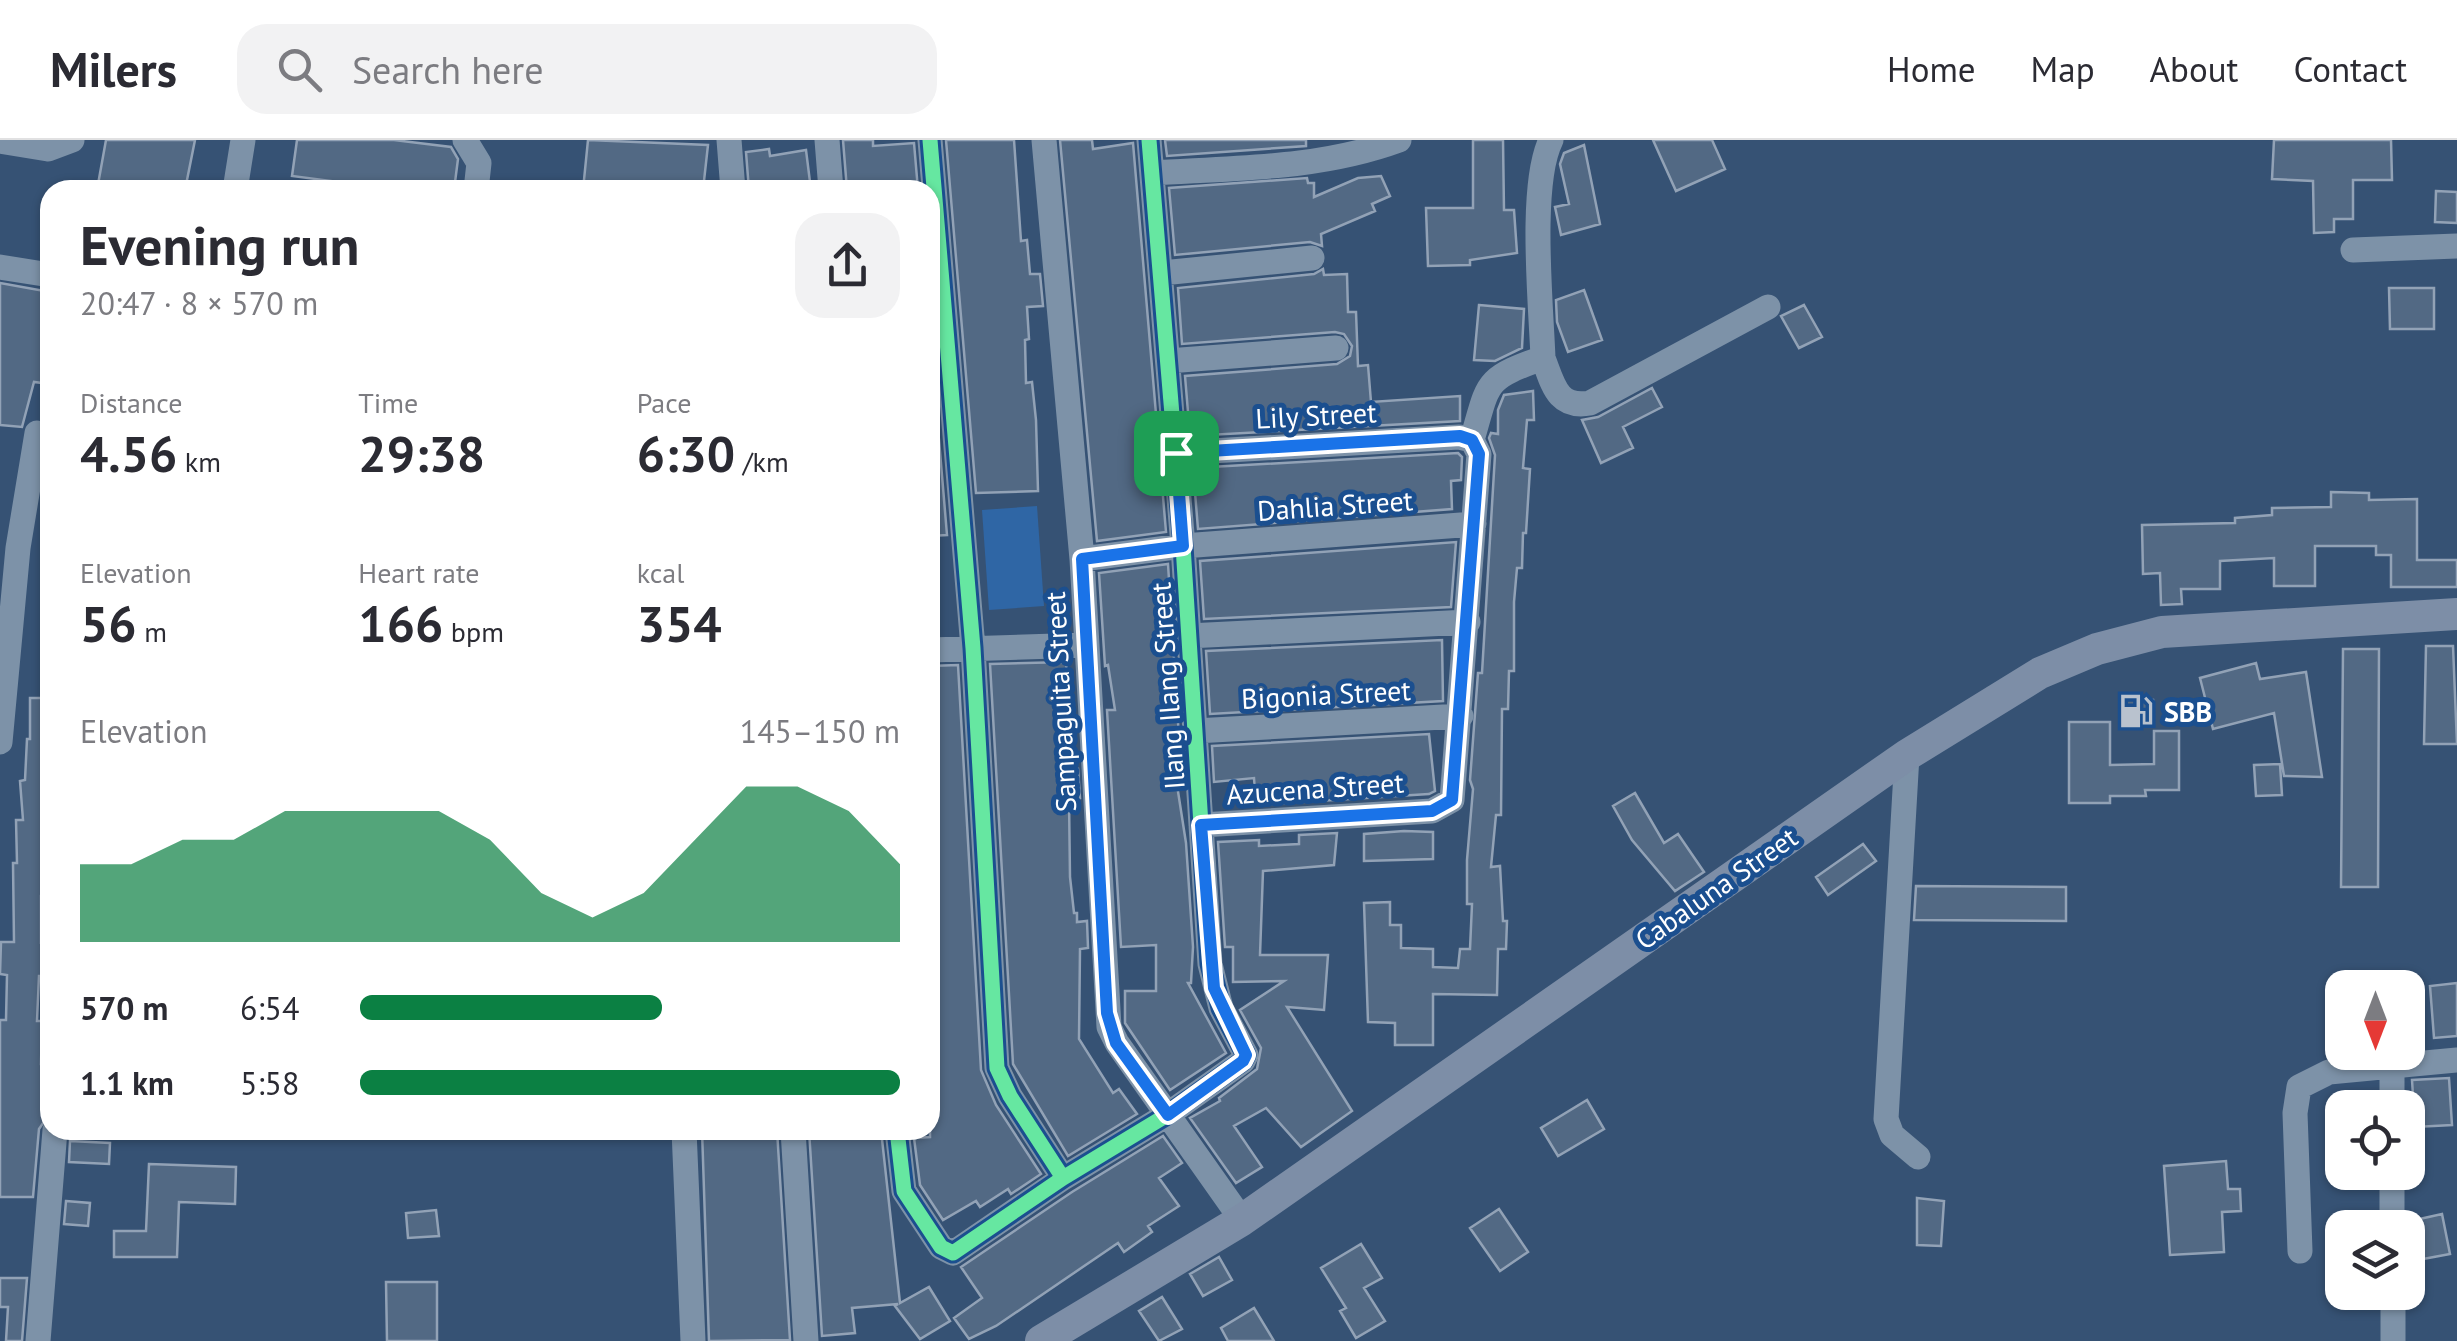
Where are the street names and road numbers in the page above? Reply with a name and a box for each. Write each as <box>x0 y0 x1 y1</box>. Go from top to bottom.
street label: Lily Street <box>1255 393 1378 437</box>
street label: Dahlia Street <box>1256 481 1415 529</box>
street label: Ilang Ilang Street <box>1141 581 1193 791</box>
street label: Sampaguita Street <box>1036 590 1084 813</box>
street label: Bigonia Street <box>1240 671 1412 717</box>
street label: Azucena Street <box>1225 763 1405 813</box>
street label: Cabaluna Street <box>1628 818 1805 958</box>

